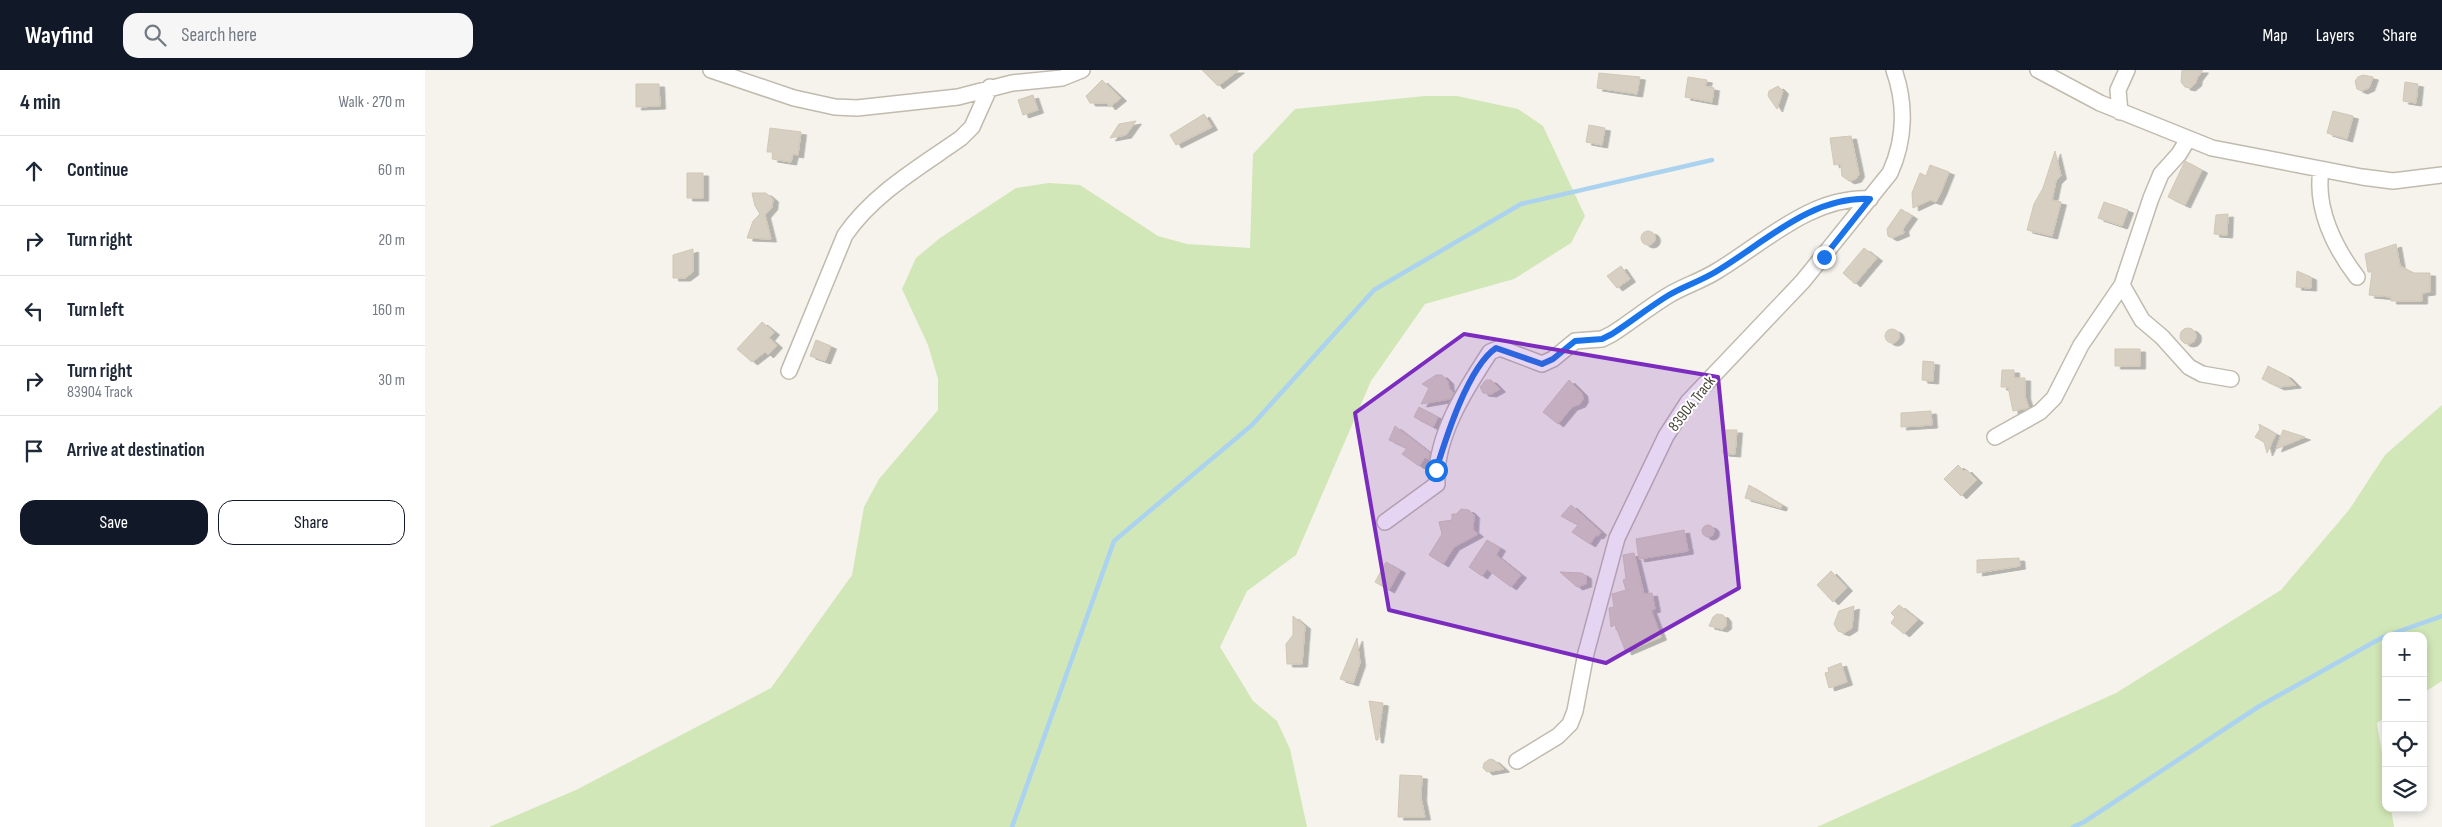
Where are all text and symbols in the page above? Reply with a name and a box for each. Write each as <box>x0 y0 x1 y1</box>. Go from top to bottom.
search box <box>123 13 473 58</box>
text: Wayfind <box>25 21 93 50</box>
icon: search <box>141 21 169 49</box>
text: Search here <box>181 24 257 47</box>
text: Map <box>2263 25 2288 46</box>
text: Layers <box>2316 25 2355 46</box>
text: Share <box>2383 25 2417 46</box>
text: 4 min <box>20 90 61 115</box>
text: Walk · 270 m <box>339 93 405 112</box>
icon: ahead <box>20 157 48 185</box>
text: Continue <box>67 159 128 182</box>
text: 60 m <box>378 161 405 180</box>
icon: right <box>20 227 48 255</box>
text: Turn right <box>67 229 132 252</box>
text: 20 m <box>378 231 405 250</box>
route end <box>1813 246 1836 269</box>
icon: left <box>20 297 48 325</box>
text: Turn left <box>67 299 124 322</box>
text: 160 m <box>372 301 405 320</box>
text: Turn right <box>67 360 132 383</box>
icon: right <box>20 367 48 395</box>
text: 30 m <box>378 371 405 390</box>
street label: 83904 Track <box>1665 372 1720 436</box>
text: 83904 Track <box>67 383 133 402</box>
icon: arrive <box>20 437 48 465</box>
text: Arrive at destination <box>67 439 205 462</box>
route start <box>1425 459 1448 482</box>
button: Save <box>20 500 208 545</box>
button: Share <box>218 500 405 545</box>
map controls <box>2382 632 2427 812</box>
button: + <box>2382 632 2427 677</box>
button: − <box>2382 677 2427 722</box>
button: locate <box>2382 722 2427 767</box>
button: layers <box>2382 767 2427 812</box>

